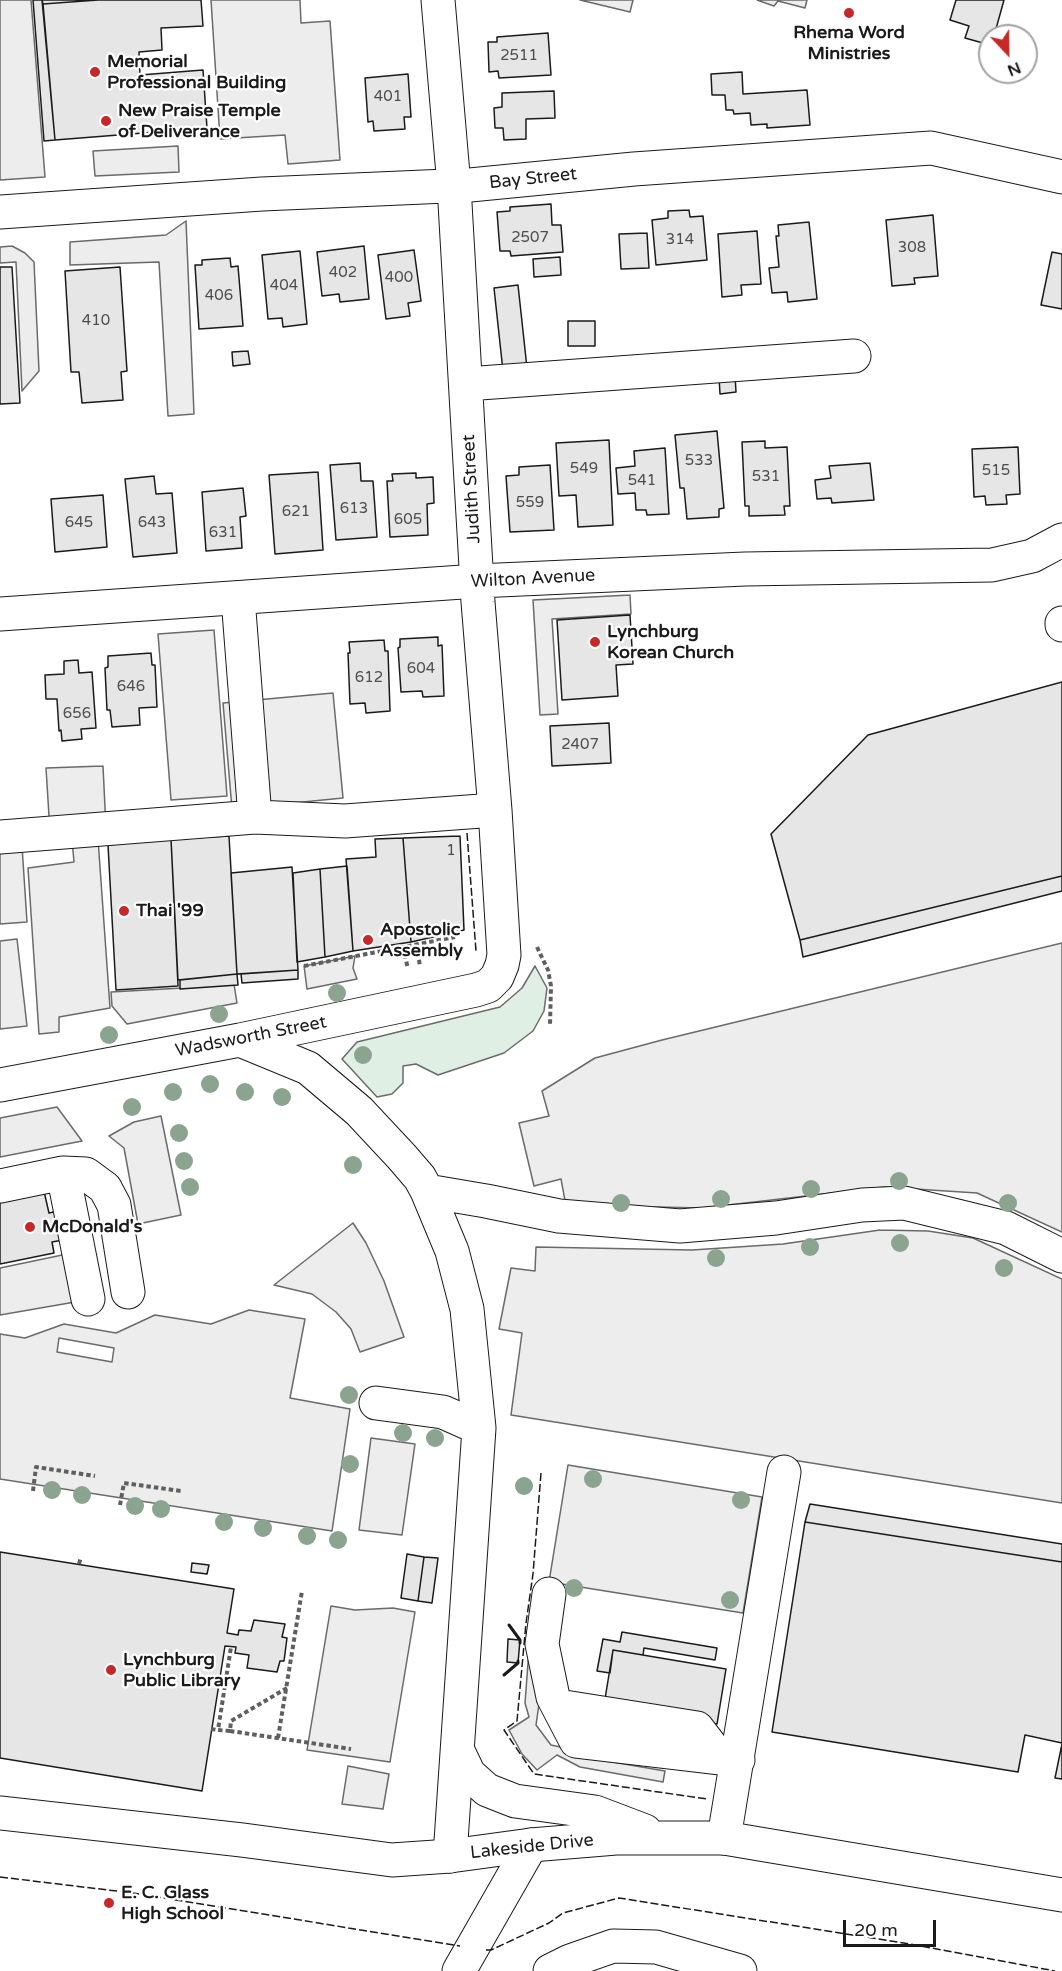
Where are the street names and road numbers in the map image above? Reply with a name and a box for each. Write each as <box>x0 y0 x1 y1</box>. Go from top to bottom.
street label: Bay Street <box>488 164 578 194</box>
street label: Judith Street <box>458 434 486 544</box>
street label: Wilton Avenue <box>470 565 596 593</box>
street label: Wadsworth Street <box>174 1012 328 1062</box>
street label: Lakeside Drive <box>469 1830 595 1864</box>

